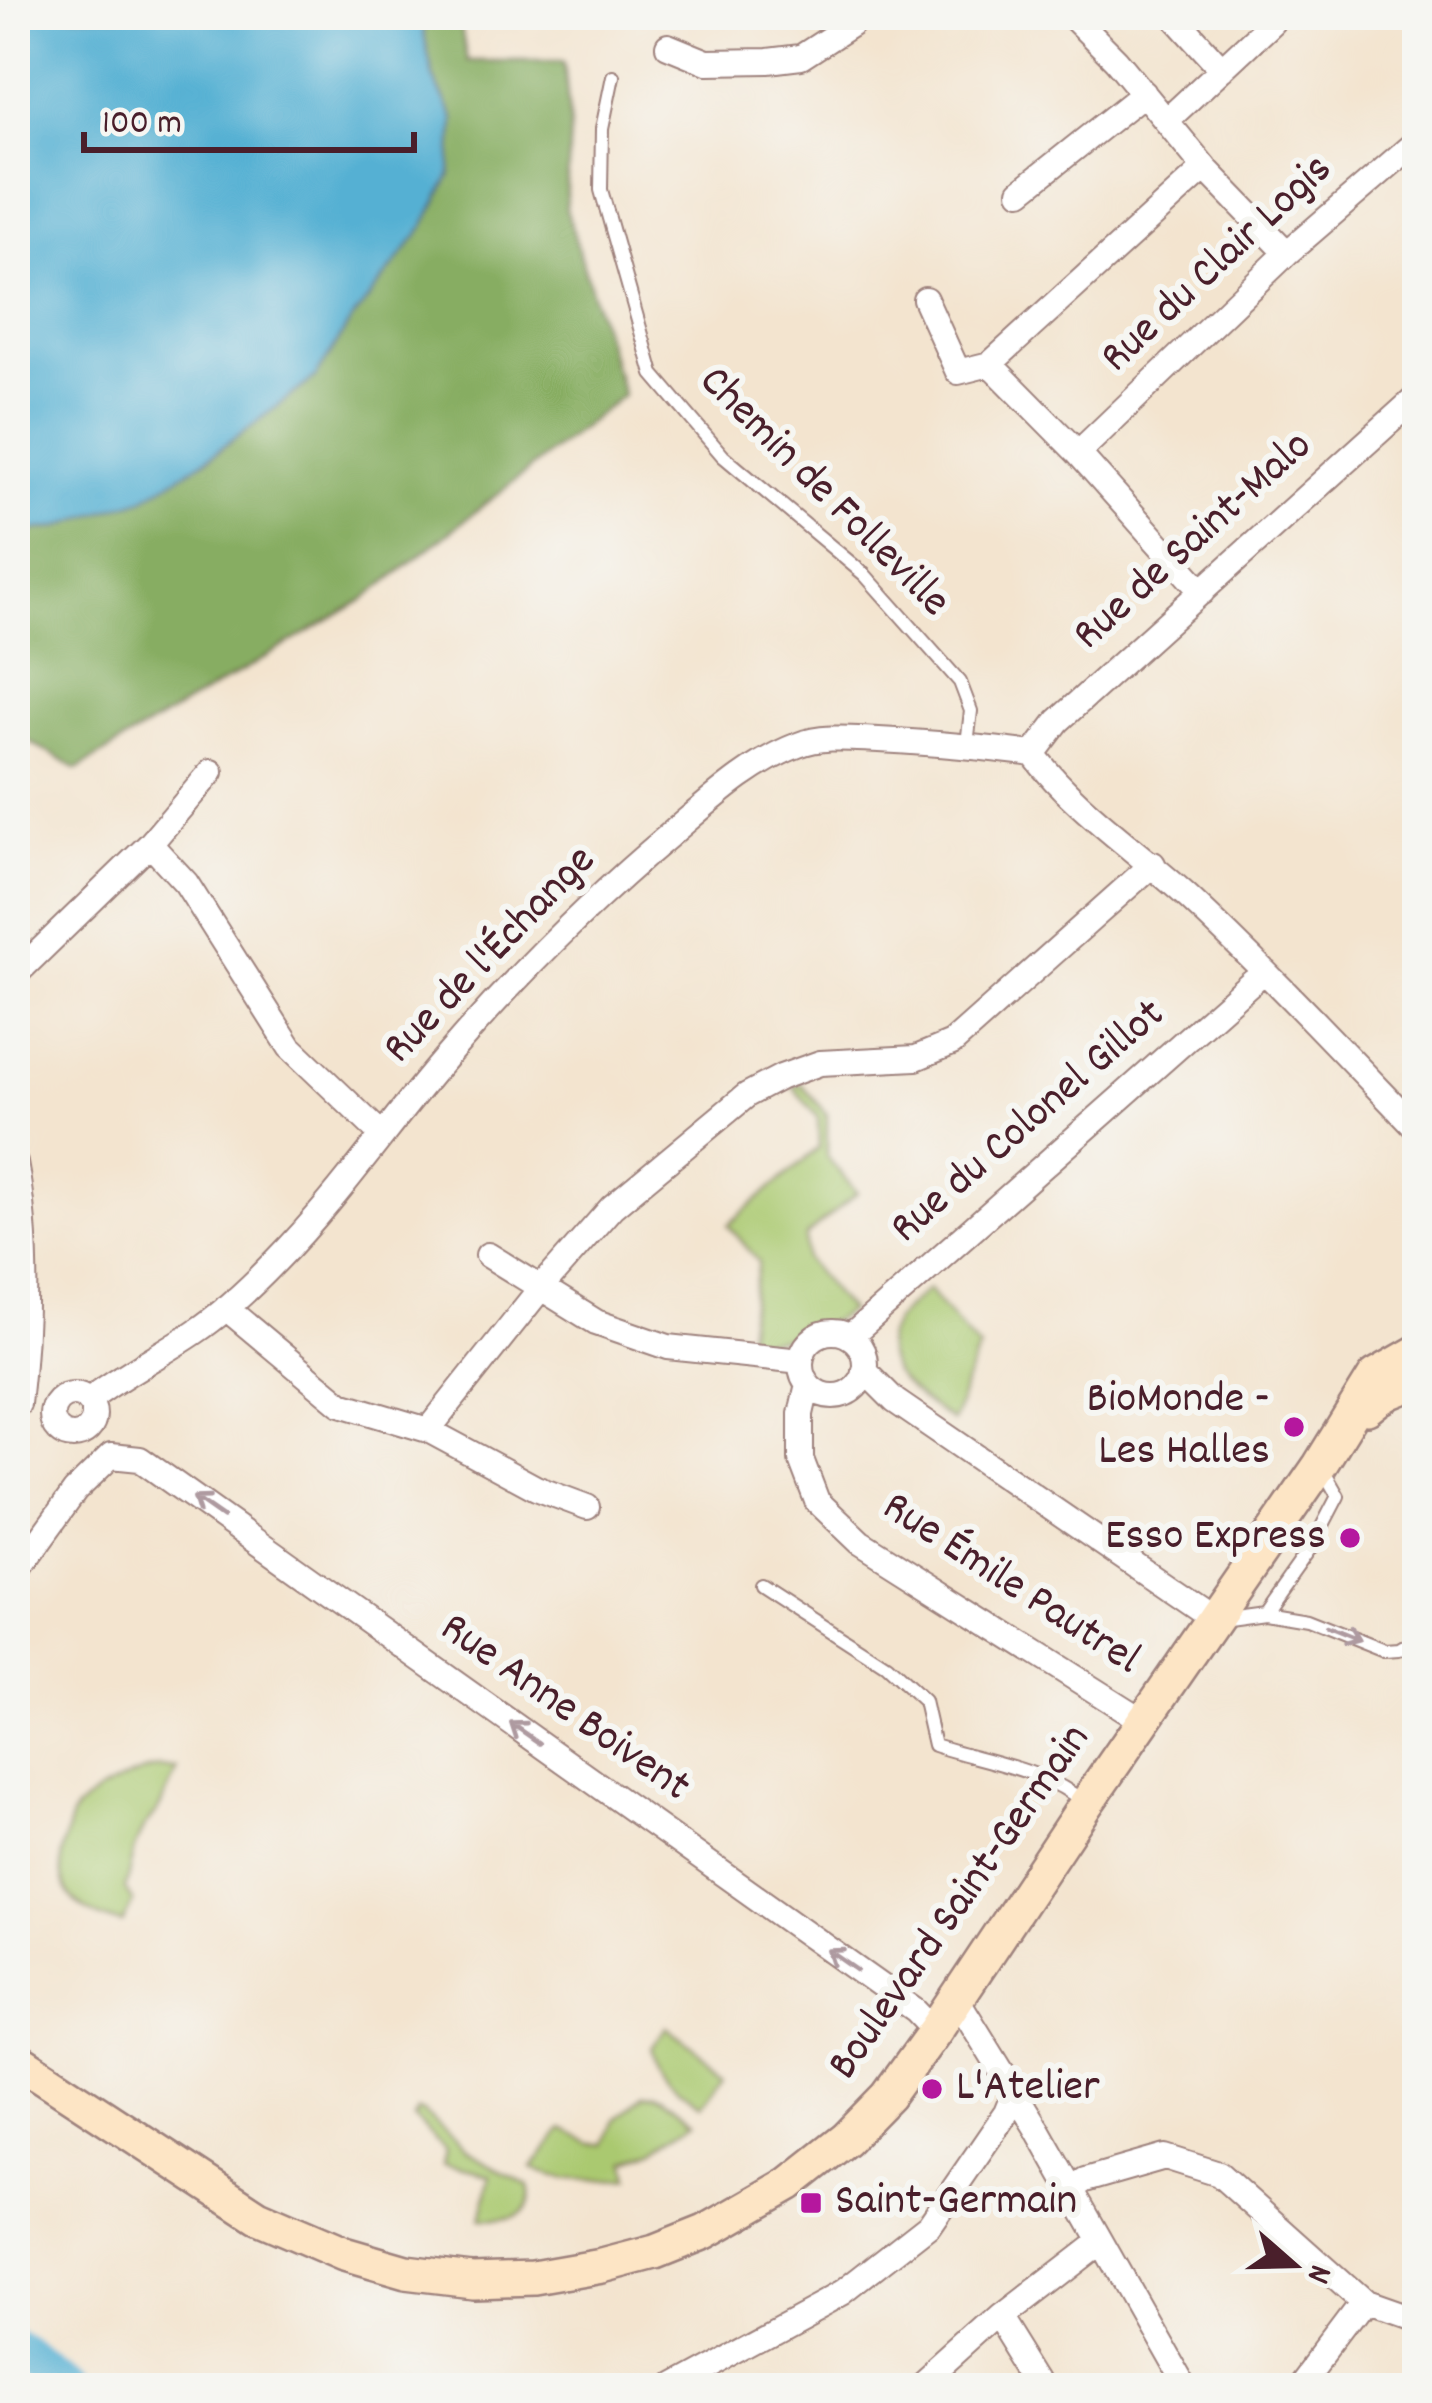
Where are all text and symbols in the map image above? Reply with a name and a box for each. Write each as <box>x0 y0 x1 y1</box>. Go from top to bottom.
scale bar <box>84 78 414 152</box>
text: 100 m <box>102 99 182 151</box>
street label: Rue du Clair Logis <box>1088 140 1348 390</box>
street label: Chemin de Folleville <box>682 352 964 634</box>
street label: Rue de Saint-Malo <box>1060 417 1328 667</box>
street label: Rue de l'Échange <box>370 832 612 1080</box>
street label: Rue du Colonel Gillot <box>878 985 1180 1261</box>
place label: BioMonde - Les Halles <box>1087 1369 1270 1485</box>
marker: BioMonde - Les Halles <box>1281 1414 1307 1440</box>
street label: Rue Émile Pautrel <box>868 1477 1152 1693</box>
one-way arrow <box>192 1495 225 1520</box>
place label: Esso Express <box>1105 1506 1326 1570</box>
marker: Esso Express <box>1337 1525 1363 1551</box>
street label: Rue Anne Boivent <box>426 1599 702 1819</box>
one-way arrow <box>1322 1625 1359 1646</box>
street label: Boulevard Saint-Germain <box>814 1712 1108 2094</box>
one-way arrow <box>509 1721 543 1746</box>
one-way arrow <box>827 1947 860 1973</box>
place label: L'Atelier <box>956 2057 1100 2121</box>
marker: L'Atelier <box>919 2076 945 2102</box>
place label: Saint-Germain <box>835 2171 1077 2235</box>
marker: Saint-Germain <box>798 2190 824 2216</box>
north arrow <box>1234 2205 1354 2325</box>
text: N <box>1292 2258 1342 2289</box>

